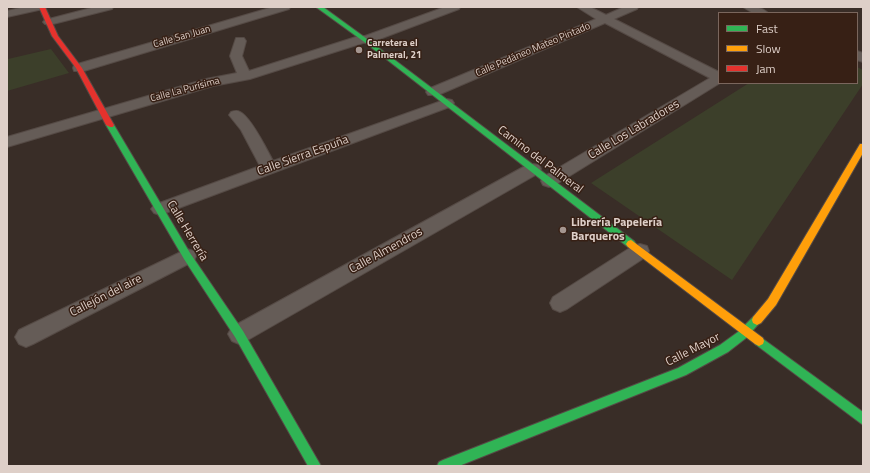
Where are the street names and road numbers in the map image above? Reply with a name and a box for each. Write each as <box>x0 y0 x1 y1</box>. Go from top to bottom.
street label: Calle Pedáneo Mateo Pintado <box>474 20 592 80</box>
street label: Calle San Juan <box>152 23 212 51</box>
street label: Calle La Purísima <box>149 75 221 105</box>
street label: Calle Los Labradores <box>586 97 682 163</box>
street label: Camino del Palmeral <box>494 123 586 197</box>
street label: Calle Sierra Espuña <box>255 133 351 179</box>
street label: Calle Herrería <box>163 198 211 264</box>
street label: Calle Almendros <box>347 225 425 277</box>
street label: Callejón del aire <box>68 272 144 320</box>
street label: Calle Mayor <box>663 330 723 370</box>

